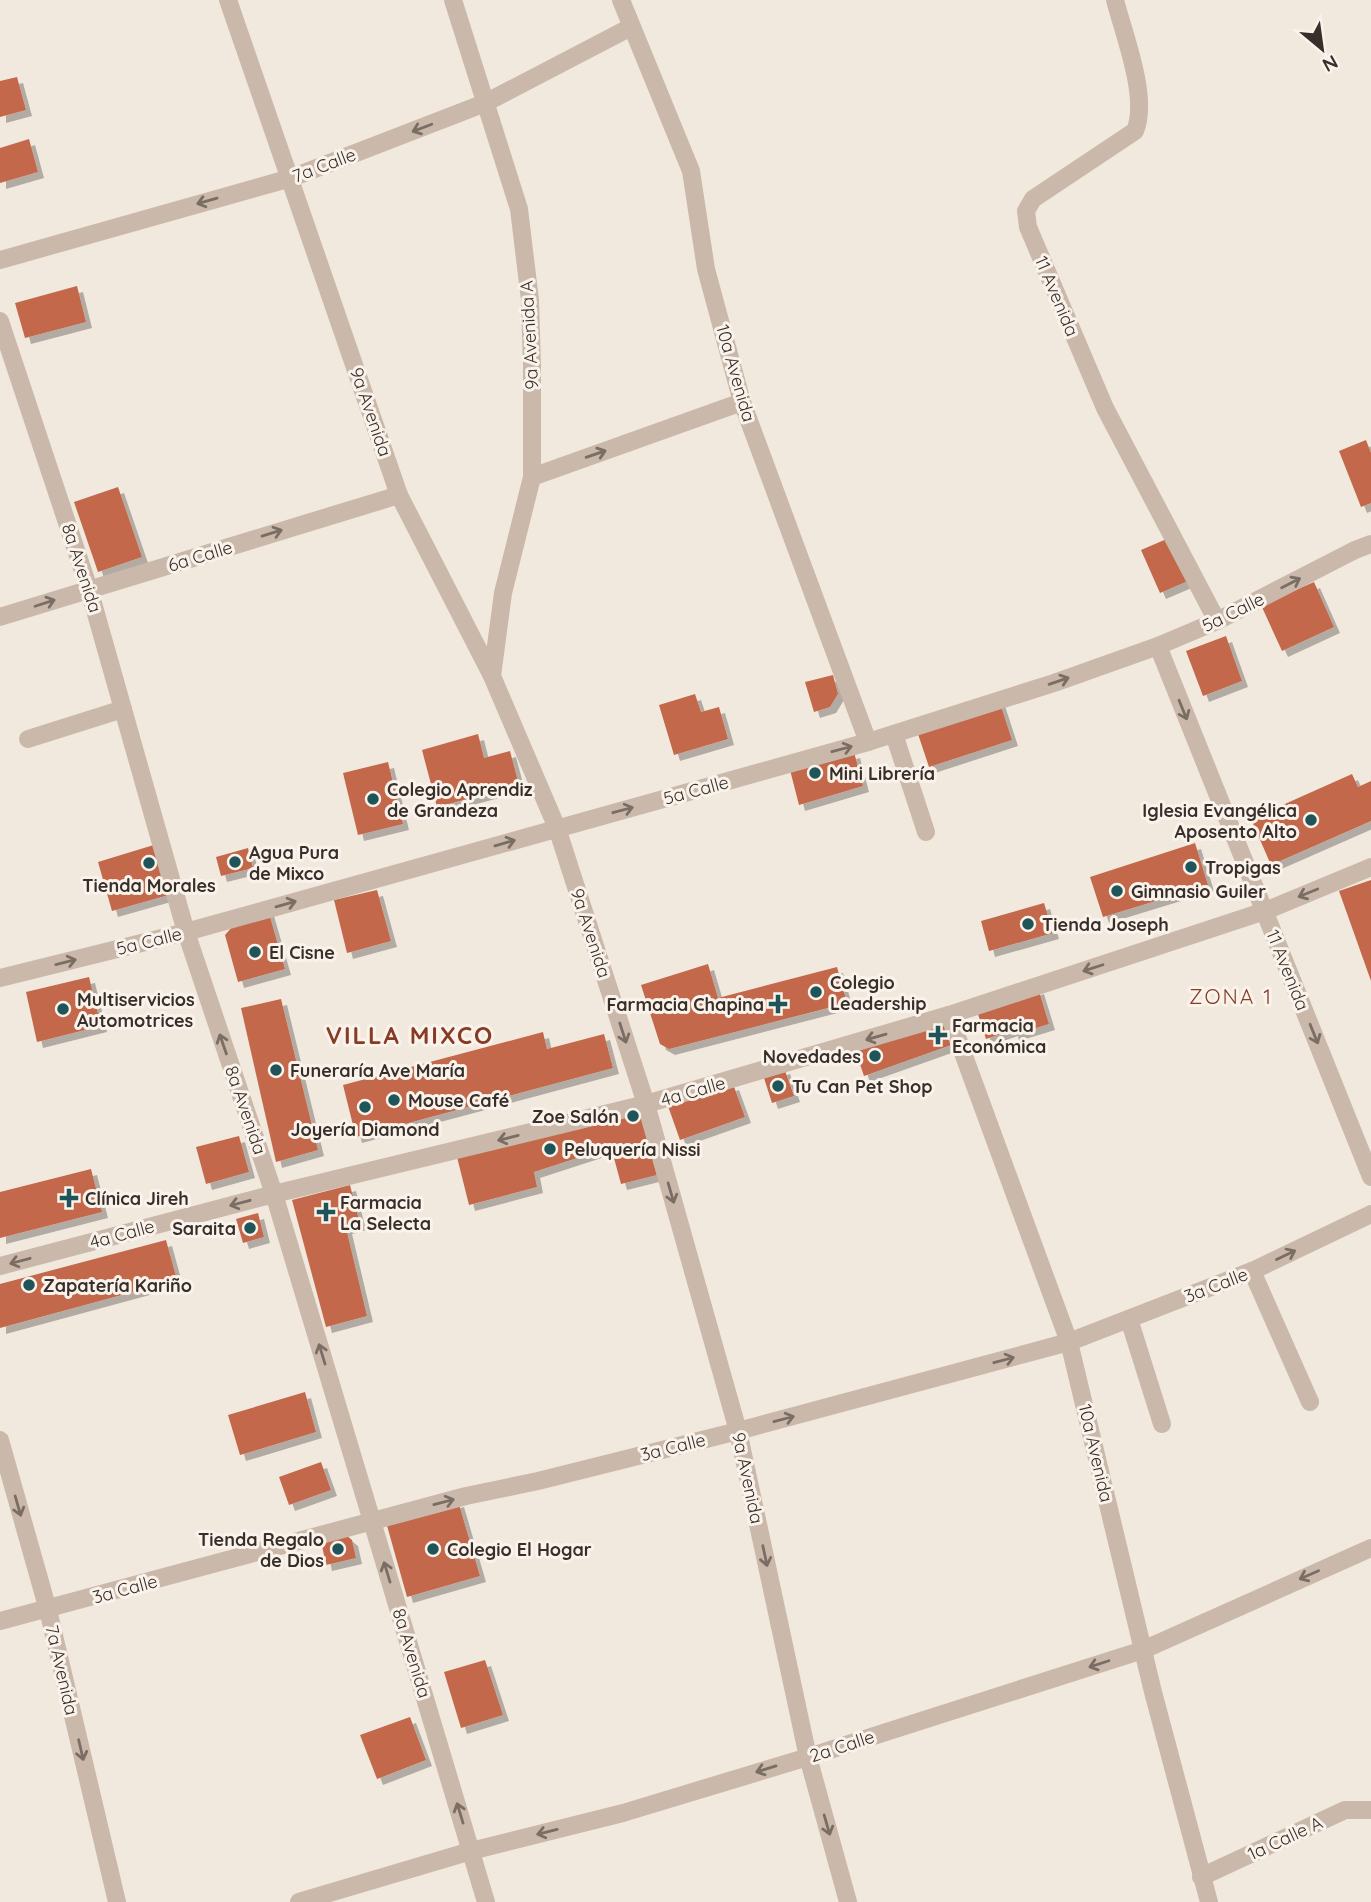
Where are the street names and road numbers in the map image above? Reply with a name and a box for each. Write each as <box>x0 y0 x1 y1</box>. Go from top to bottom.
street label: 7a Calle <box>289 142 359 188</box>
street label: 11 Avenida <box>1030 252 1084 340</box>
street label: 9a Avenida A <box>515 280 543 390</box>
street label: 10a Avenida <box>711 322 761 424</box>
street label: 9a Avenida <box>345 364 397 460</box>
street label: 8a Avenida <box>57 521 107 615</box>
street label: 6a Calle <box>165 535 235 577</box>
street label: 5a Calle <box>1198 587 1268 637</box>
street label: 5a Calle <box>661 770 731 810</box>
street label: 9a Avenida <box>566 885 616 981</box>
street label: 5a Calle <box>114 922 184 960</box>
street label: 11 Avenida <box>1261 926 1315 1014</box>
street label: 8a Avenida <box>220 1063 272 1157</box>
street label: 4a Calle <box>658 1071 728 1111</box>
street label: 4a Calle <box>87 1214 157 1254</box>
street label: 3a Calle <box>1181 1262 1251 1308</box>
street label: 10a Avenida <box>1074 1402 1118 1504</box>
street label: 3a Calle <box>638 1428 708 1466</box>
street label: 9a Avenida <box>727 1430 769 1526</box>
street label: 3a Calle <box>90 1569 160 1609</box>
street label: 8a Avenida <box>388 1605 436 1701</box>
street label: 7a Avenida <box>40 1623 84 1717</box>
street label: 2a Calle <box>807 1725 877 1767</box>
street label: 1a Calle A <box>1244 1811 1326 1865</box>

